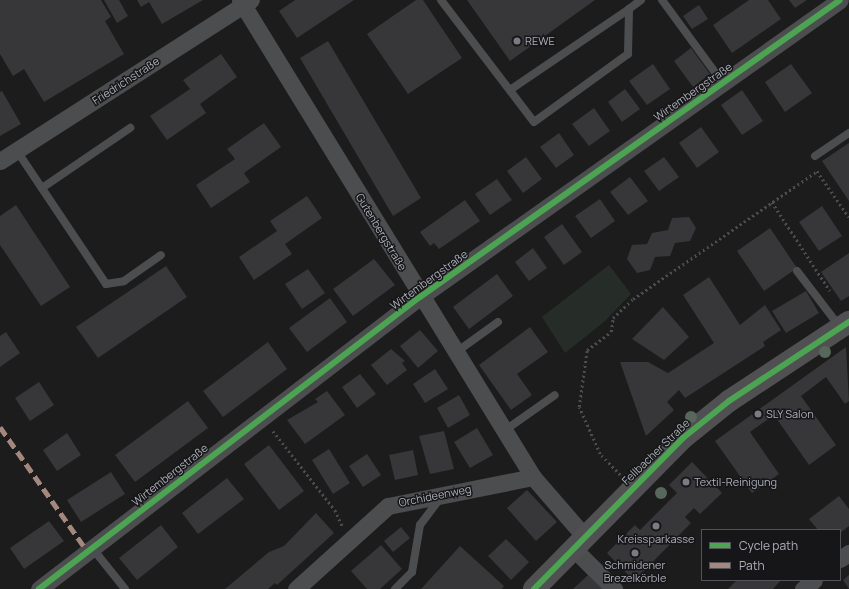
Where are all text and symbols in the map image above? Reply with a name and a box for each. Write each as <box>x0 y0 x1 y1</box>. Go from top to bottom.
place label: REWE <box>525 34 555 48</box>
marker: REWE <box>512 36 522 46</box>
street label: Friedrichstraße <box>90 54 162 108</box>
street label: Wirtembergstraße <box>651 60 735 124</box>
street label: Gutenbergstraße <box>353 191 409 273</box>
street label: Wirtembergstraße <box>388 247 470 313</box>
place label: SLY Salon <box>766 407 814 421</box>
marker: SLY Salon <box>753 409 763 419</box>
street label: Fellbacher Straße <box>619 416 693 488</box>
street label: Wirtembergstraße <box>129 441 211 509</box>
place label: Textil-Reinigung <box>694 475 777 489</box>
marker: Textil-Reinigung <box>681 477 691 487</box>
street label: Orchideenweg <box>397 482 473 510</box>
marker: Kreissparkasse <box>651 521 661 531</box>
legend <box>701 529 841 581</box>
place label: Kreissparkasse <box>617 532 695 546</box>
text: Cycle path <box>739 537 798 554</box>
marker: Schmidener Brezelkörble <box>630 548 640 558</box>
text: Path <box>739 557 765 574</box>
place label: Schmidener Brezelkörble <box>604 559 666 585</box>

